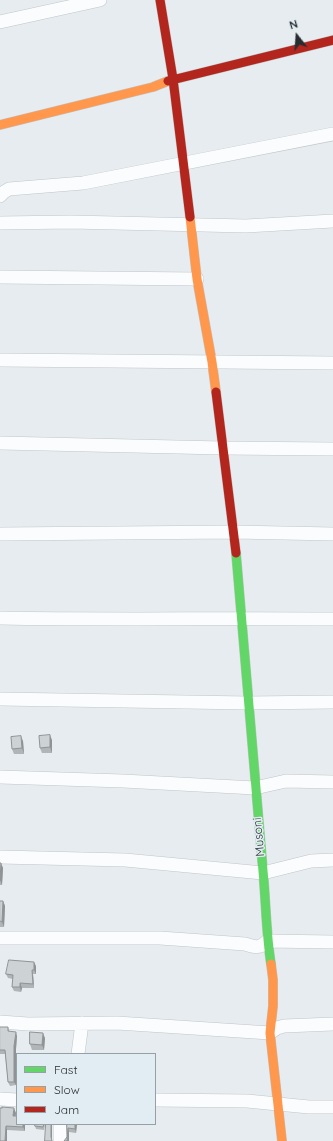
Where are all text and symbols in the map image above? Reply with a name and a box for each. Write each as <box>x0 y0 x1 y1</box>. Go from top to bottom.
north arrow <box>277 16 317 56</box>
text: N <box>288 17 299 32</box>
street label: Musoni <box>250 817 268 857</box>
legend <box>16 1053 156 1125</box>
text: Fast <box>54 1062 78 1077</box>
text: Slow <box>54 1082 80 1097</box>
text: Jam <box>54 1102 79 1117</box>

